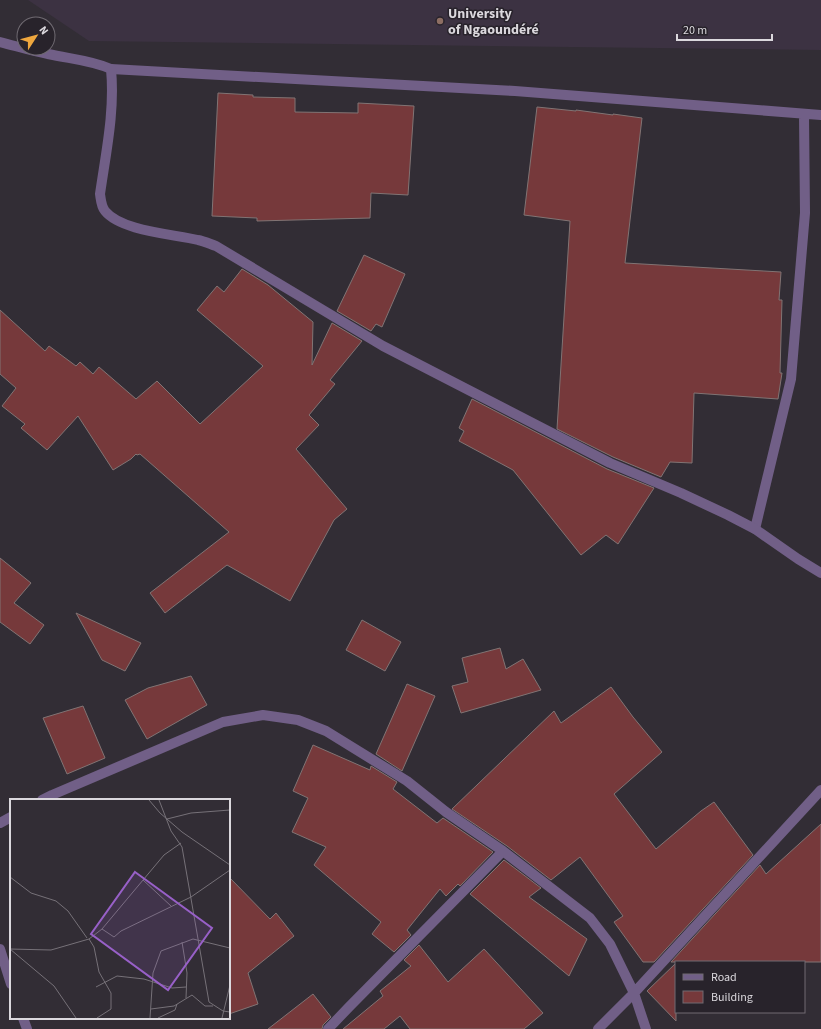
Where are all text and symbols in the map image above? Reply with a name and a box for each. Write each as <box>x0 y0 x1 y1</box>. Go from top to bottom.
place label: University of Ngaoundéré <box>448 4 539 40</box>
north arrow <box>16 16 56 56</box>
marker: University of Ngaoundéré <box>435 16 445 26</box>
scale bar <box>677 16 772 42</box>
text: 20 m <box>683 22 707 39</box>
text: N <box>35 23 52 38</box>
inset map <box>10 799 230 1019</box>
legend <box>675 961 805 1013</box>
text: Road <box>711 969 737 986</box>
text: Building <box>711 989 753 1006</box>

